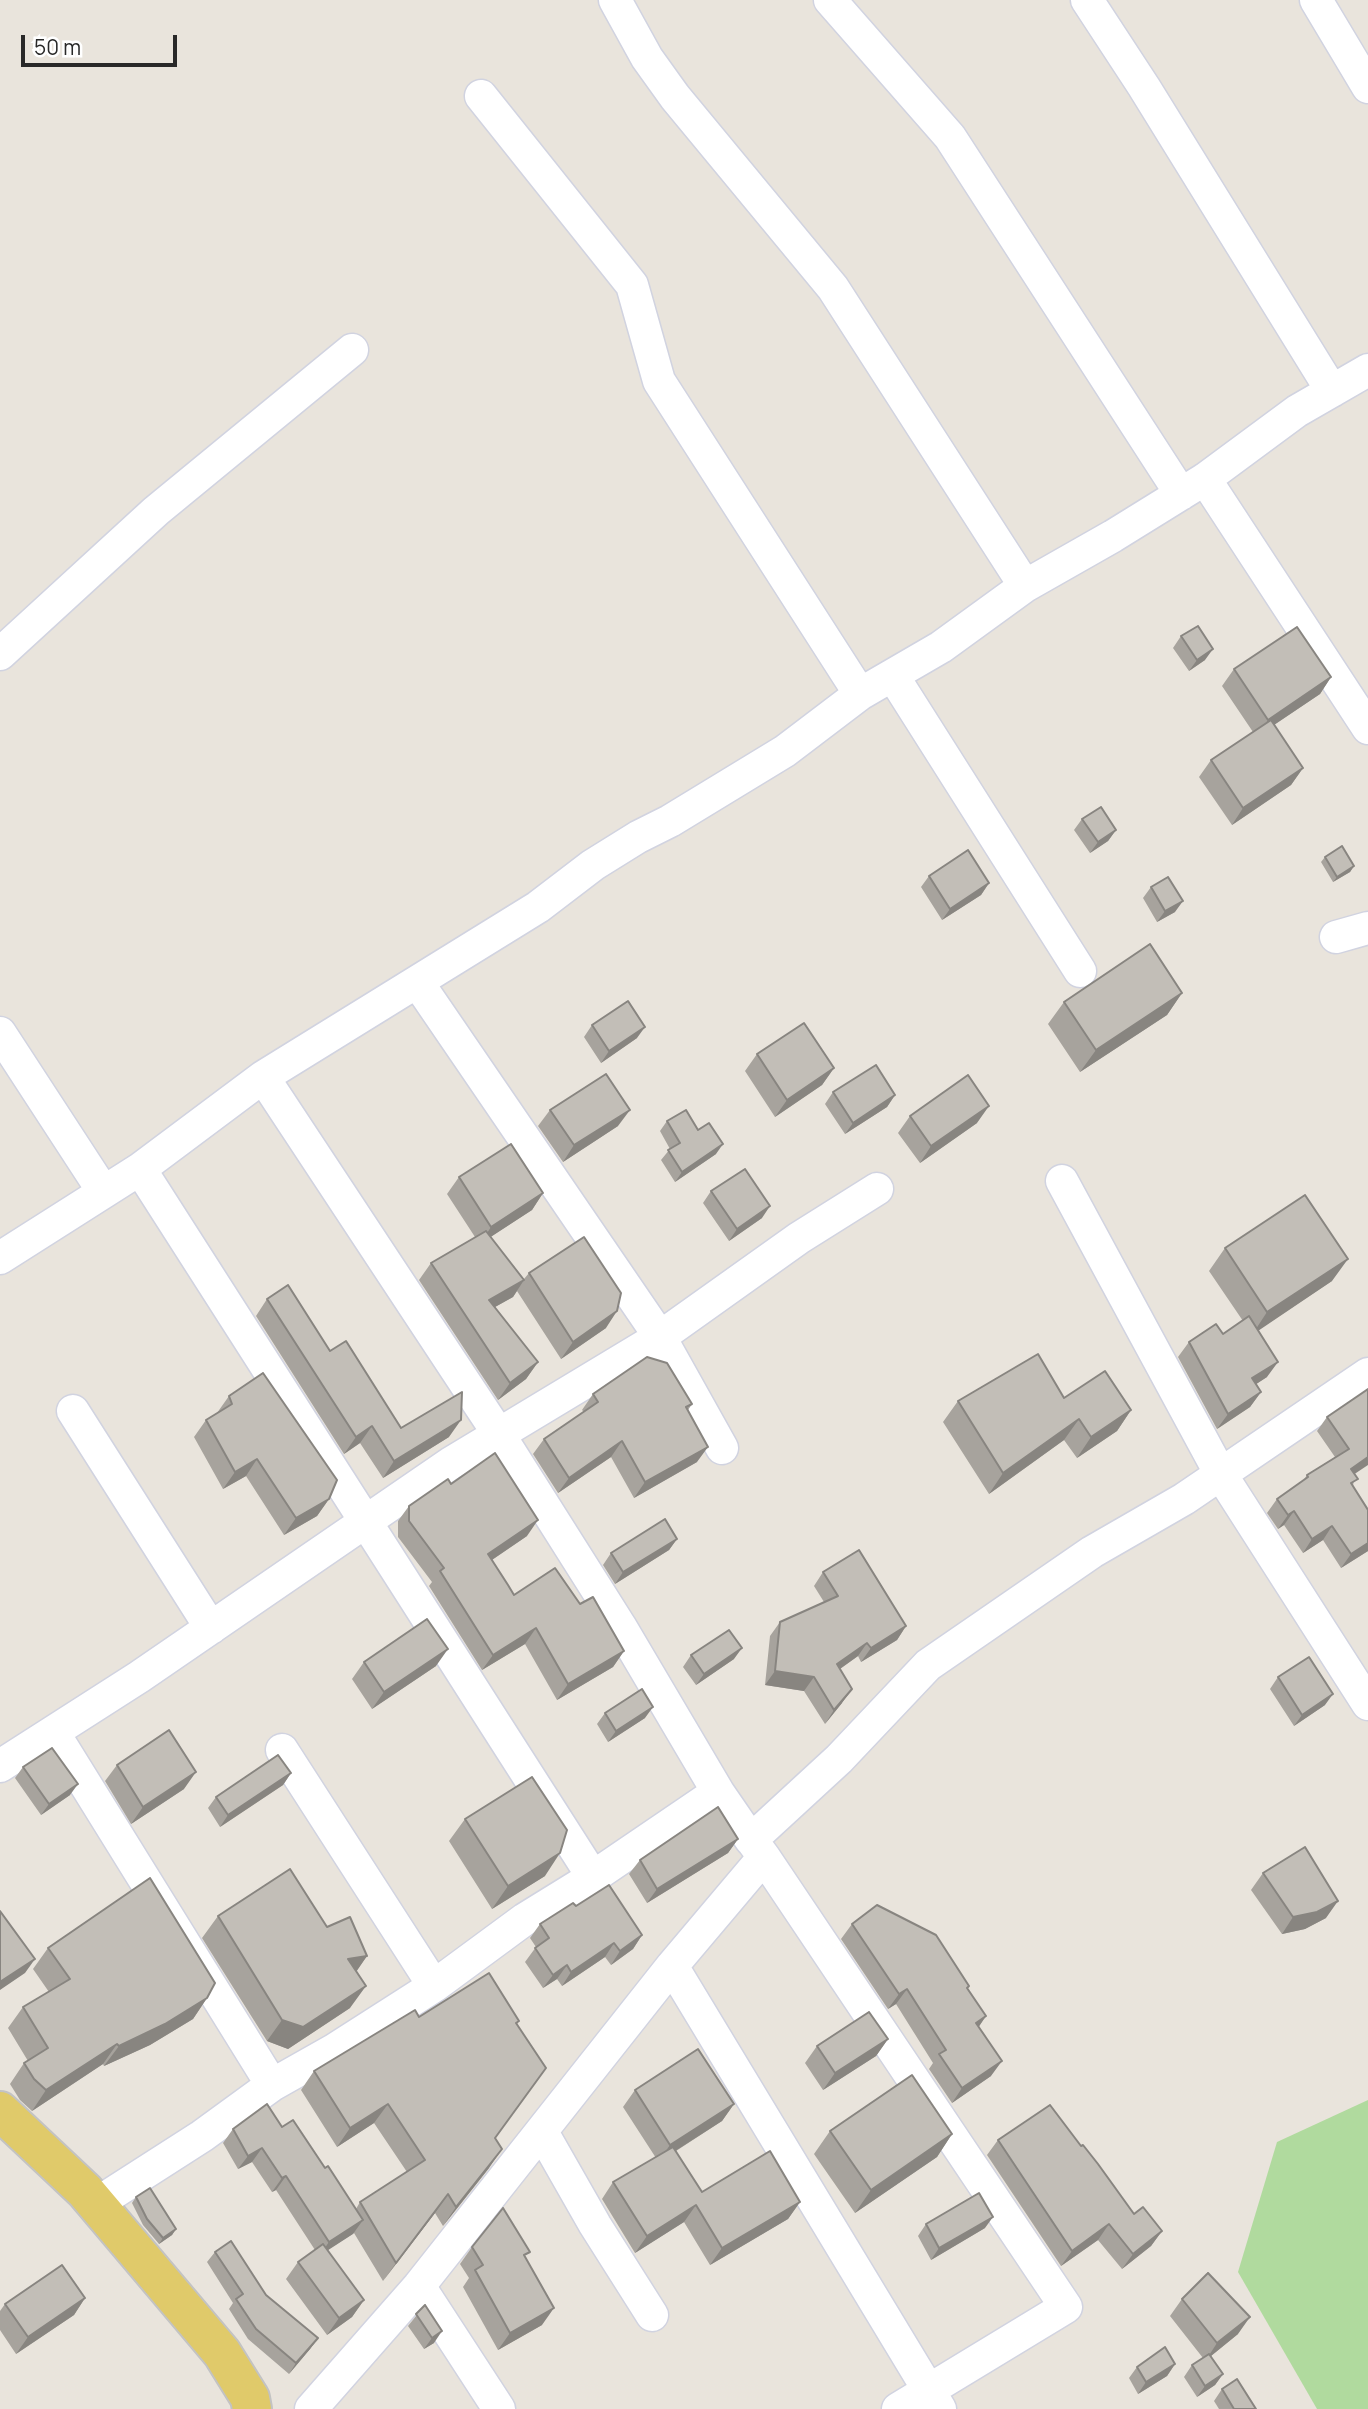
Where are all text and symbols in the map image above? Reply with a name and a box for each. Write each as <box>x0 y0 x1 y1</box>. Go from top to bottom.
scale bar <box>24 21 180 65</box>
text: 50 m <box>34 33 81 61</box>

